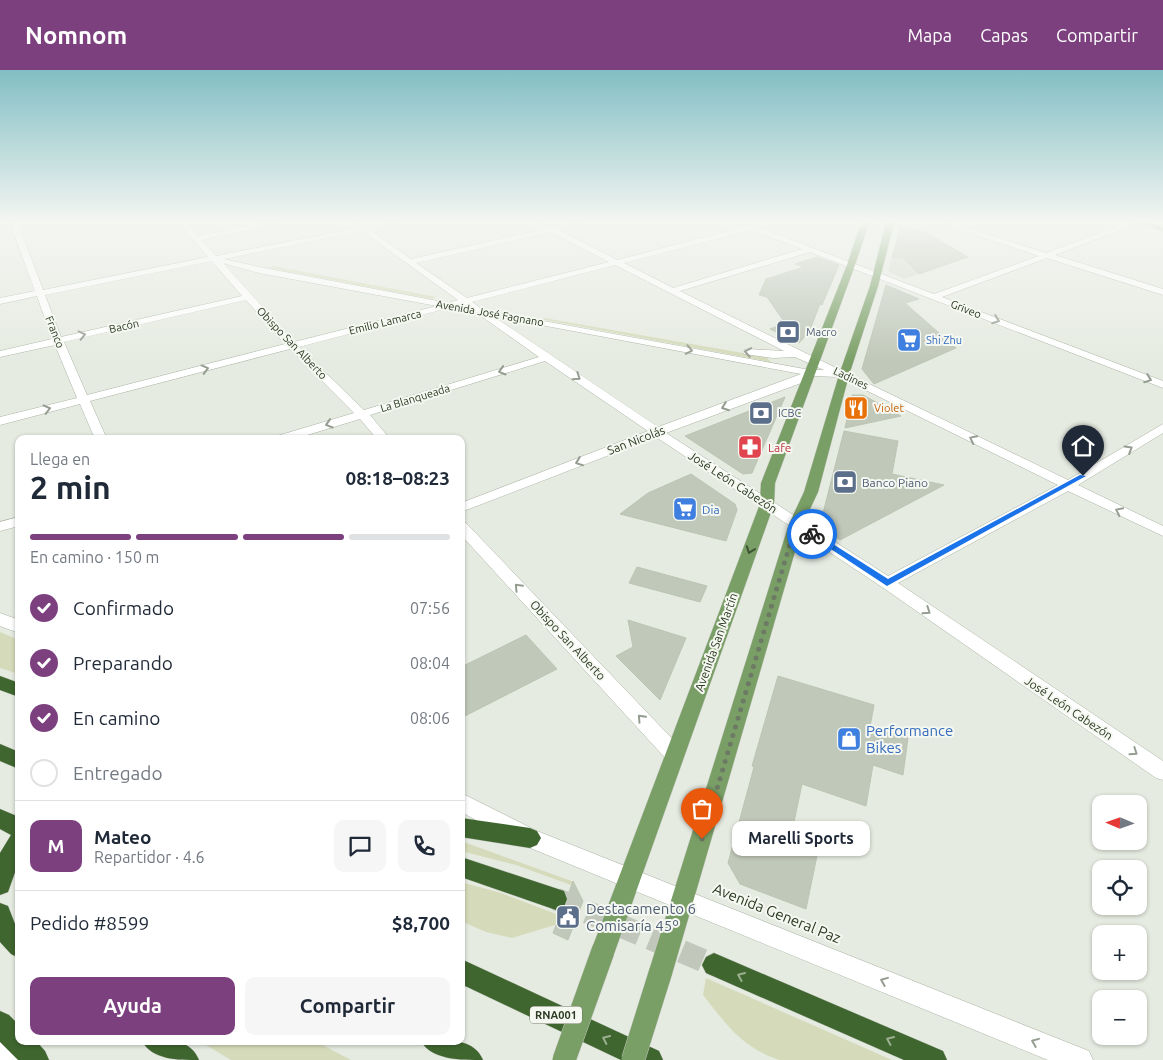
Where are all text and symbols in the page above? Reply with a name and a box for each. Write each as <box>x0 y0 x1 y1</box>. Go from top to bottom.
text: Nomnom <box>25 22 127 49</box>
text: Mapa <box>907 25 952 45</box>
text: Capas <box>980 25 1028 45</box>
text: Compartir <box>1056 25 1138 45</box>
street label: Avenida José Fagnano <box>435 298 545 328</box>
street label: Griveo <box>949 298 983 320</box>
street label: Obispo San Alberto <box>255 304 329 382</box>
street label: Emilio Lamarca <box>348 307 422 337</box>
street label: Franco <box>43 314 67 350</box>
one-way arrow <box>991 314 1000 325</box>
street label: Bacón <box>108 317 140 335</box>
bank icon: Macro <box>775 319 801 345</box>
place label: Macro <box>806 326 837 338</box>
supermarket icon: Shi Zhu <box>896 327 922 353</box>
one-way arrow <box>77 330 86 341</box>
place label: Shi Zhu <box>926 334 962 346</box>
one-way arrow <box>685 344 693 355</box>
one-way arrow <box>744 347 753 357</box>
one-way arrow <box>200 364 208 374</box>
street label: Ladines <box>832 364 871 392</box>
one-way arrow <box>498 366 506 376</box>
one-way arrow <box>571 371 581 380</box>
one-way arrow <box>1143 373 1151 383</box>
street label: La Blanqueada <box>379 382 451 414</box>
restaurant icon: Violet <box>843 395 869 421</box>
bank icon: ICBC <box>748 400 774 426</box>
one-way arrow <box>721 401 729 411</box>
place label: Violet <box>874 402 904 414</box>
one-way arrow <box>43 405 51 415</box>
place label: ICBC <box>778 407 802 419</box>
one-way arrow <box>326 418 334 428</box>
street label: San Nicolás <box>605 423 667 457</box>
pin <box>1062 425 1104 476</box>
icon: home <box>1069 432 1097 460</box>
pharmacy icon: Lafe <box>737 434 763 460</box>
one-way arrow <box>970 435 979 445</box>
place label: Lafe <box>768 441 791 454</box>
one-way arrow <box>1123 445 1132 455</box>
street label: José León Cabezón <box>686 448 780 516</box>
text: Llega en <box>30 450 90 468</box>
one-way arrow <box>575 456 584 466</box>
text: 08:18–08:23 <box>345 467 450 489</box>
text: 2 min <box>30 469 111 505</box>
bank icon: Banco Piano <box>832 469 858 495</box>
place label: Banco Piano <box>862 476 928 489</box>
supermarket icon: Dia <box>672 496 698 522</box>
place label: Dia <box>702 503 720 516</box>
one-way arrow <box>1115 507 1124 517</box>
courier <box>787 509 837 559</box>
icon: bike <box>798 520 826 548</box>
one-way arrow <box>746 545 756 554</box>
text: En camino · 150 m <box>30 548 159 566</box>
one-way arrow <box>515 583 524 592</box>
street label: Avenida San Martín <box>692 591 740 693</box>
icon: check <box>30 594 58 622</box>
text: Confirmado <box>73 597 174 619</box>
street label: Obispo San Alberto <box>528 597 608 683</box>
text: 07:56 <box>410 599 450 617</box>
one-way arrow <box>922 605 931 614</box>
icon: check <box>30 649 58 677</box>
text: Preparando <box>73 652 173 674</box>
text: 08:04 <box>410 654 450 672</box>
street label: José León Cabezón <box>1023 674 1115 742</box>
icon: check <box>30 704 58 732</box>
text: En camino <box>73 707 160 729</box>
text: 08:06 <box>410 709 450 727</box>
one-way arrow <box>638 715 647 724</box>
place label: Performance Bikes <box>866 722 953 756</box>
shop icon: Performance Bikes <box>836 726 862 752</box>
one-way arrow <box>1128 746 1138 755</box>
text: Entregado <box>73 762 163 784</box>
pin <box>681 788 723 839</box>
icon: bag <box>688 795 716 823</box>
north arrow <box>1092 795 1148 850</box>
map controls <box>1092 795 1147 1045</box>
button: chat <box>334 820 386 872</box>
button: phone <box>398 820 450 872</box>
callout: Marelli Sports <box>732 822 870 856</box>
text: Mateo <box>94 826 152 848</box>
text: Marelli Sports <box>748 829 854 847</box>
text: M <box>48 835 64 857</box>
text: Repartidor · 4.6 <box>94 848 205 866</box>
button: locate <box>1092 860 1147 915</box>
street label: Avenida General Paz <box>711 880 844 946</box>
place label: Destacamento 6 Comisaría 45º <box>586 900 696 934</box>
public building icon: Destacamento 6 Comisaría 45º <box>555 904 581 930</box>
text: Pedido #8599 <box>30 912 149 934</box>
text: $8,700 <box>392 912 450 934</box>
button: + <box>1092 925 1147 980</box>
one-way arrow <box>737 971 746 982</box>
button: Ayuda <box>30 977 235 1035</box>
button: Compartir <box>245 977 450 1035</box>
one-way arrow <box>880 977 889 987</box>
button: − <box>1092 990 1147 1045</box>
road number: RNA001 <box>530 1006 582 1024</box>
one-way arrow <box>602 1035 611 1045</box>
one-way arrow <box>886 1036 895 1047</box>
one-way arrow <box>1031 1037 1040 1048</box>

